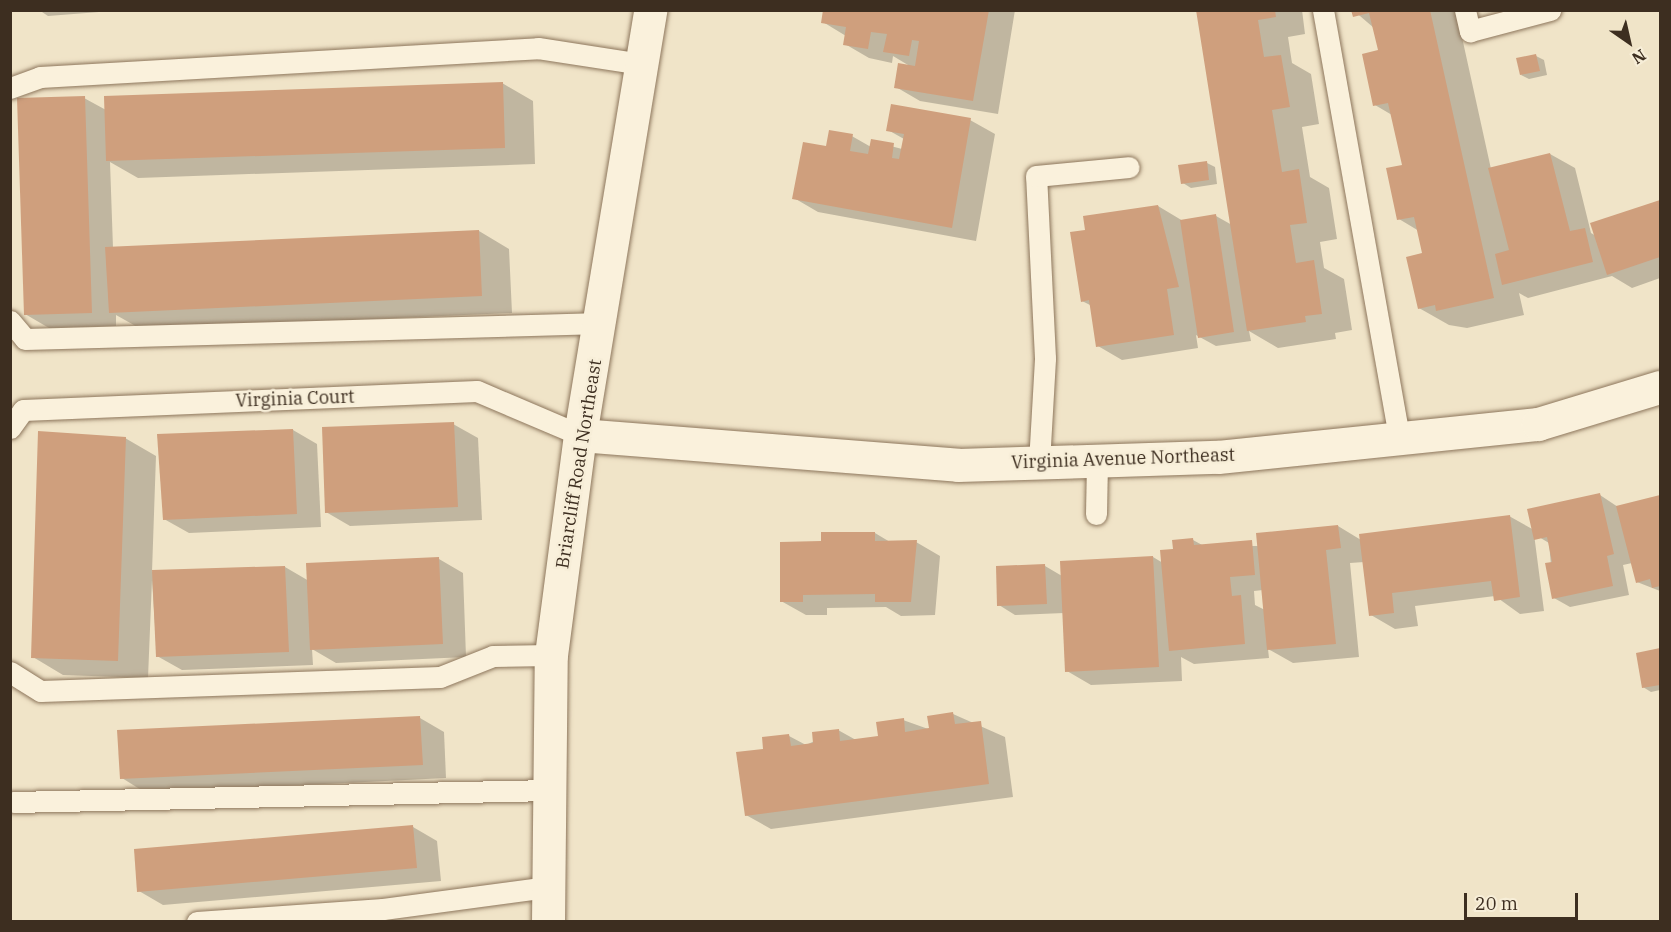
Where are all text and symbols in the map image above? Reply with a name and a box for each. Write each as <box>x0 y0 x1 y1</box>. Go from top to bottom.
north arrow <box>1599 12 1659 72</box>
text: N <box>1628 45 1650 69</box>
street label: Briarcliff Road Northeast <box>552 358 606 570</box>
street label: Virginia Court <box>235 386 355 412</box>
street label: Virginia Avenue Northeast <box>1011 444 1235 474</box>
scale bar <box>1467 881 1581 919</box>
text: 20 m <box>1475 892 1518 915</box>

